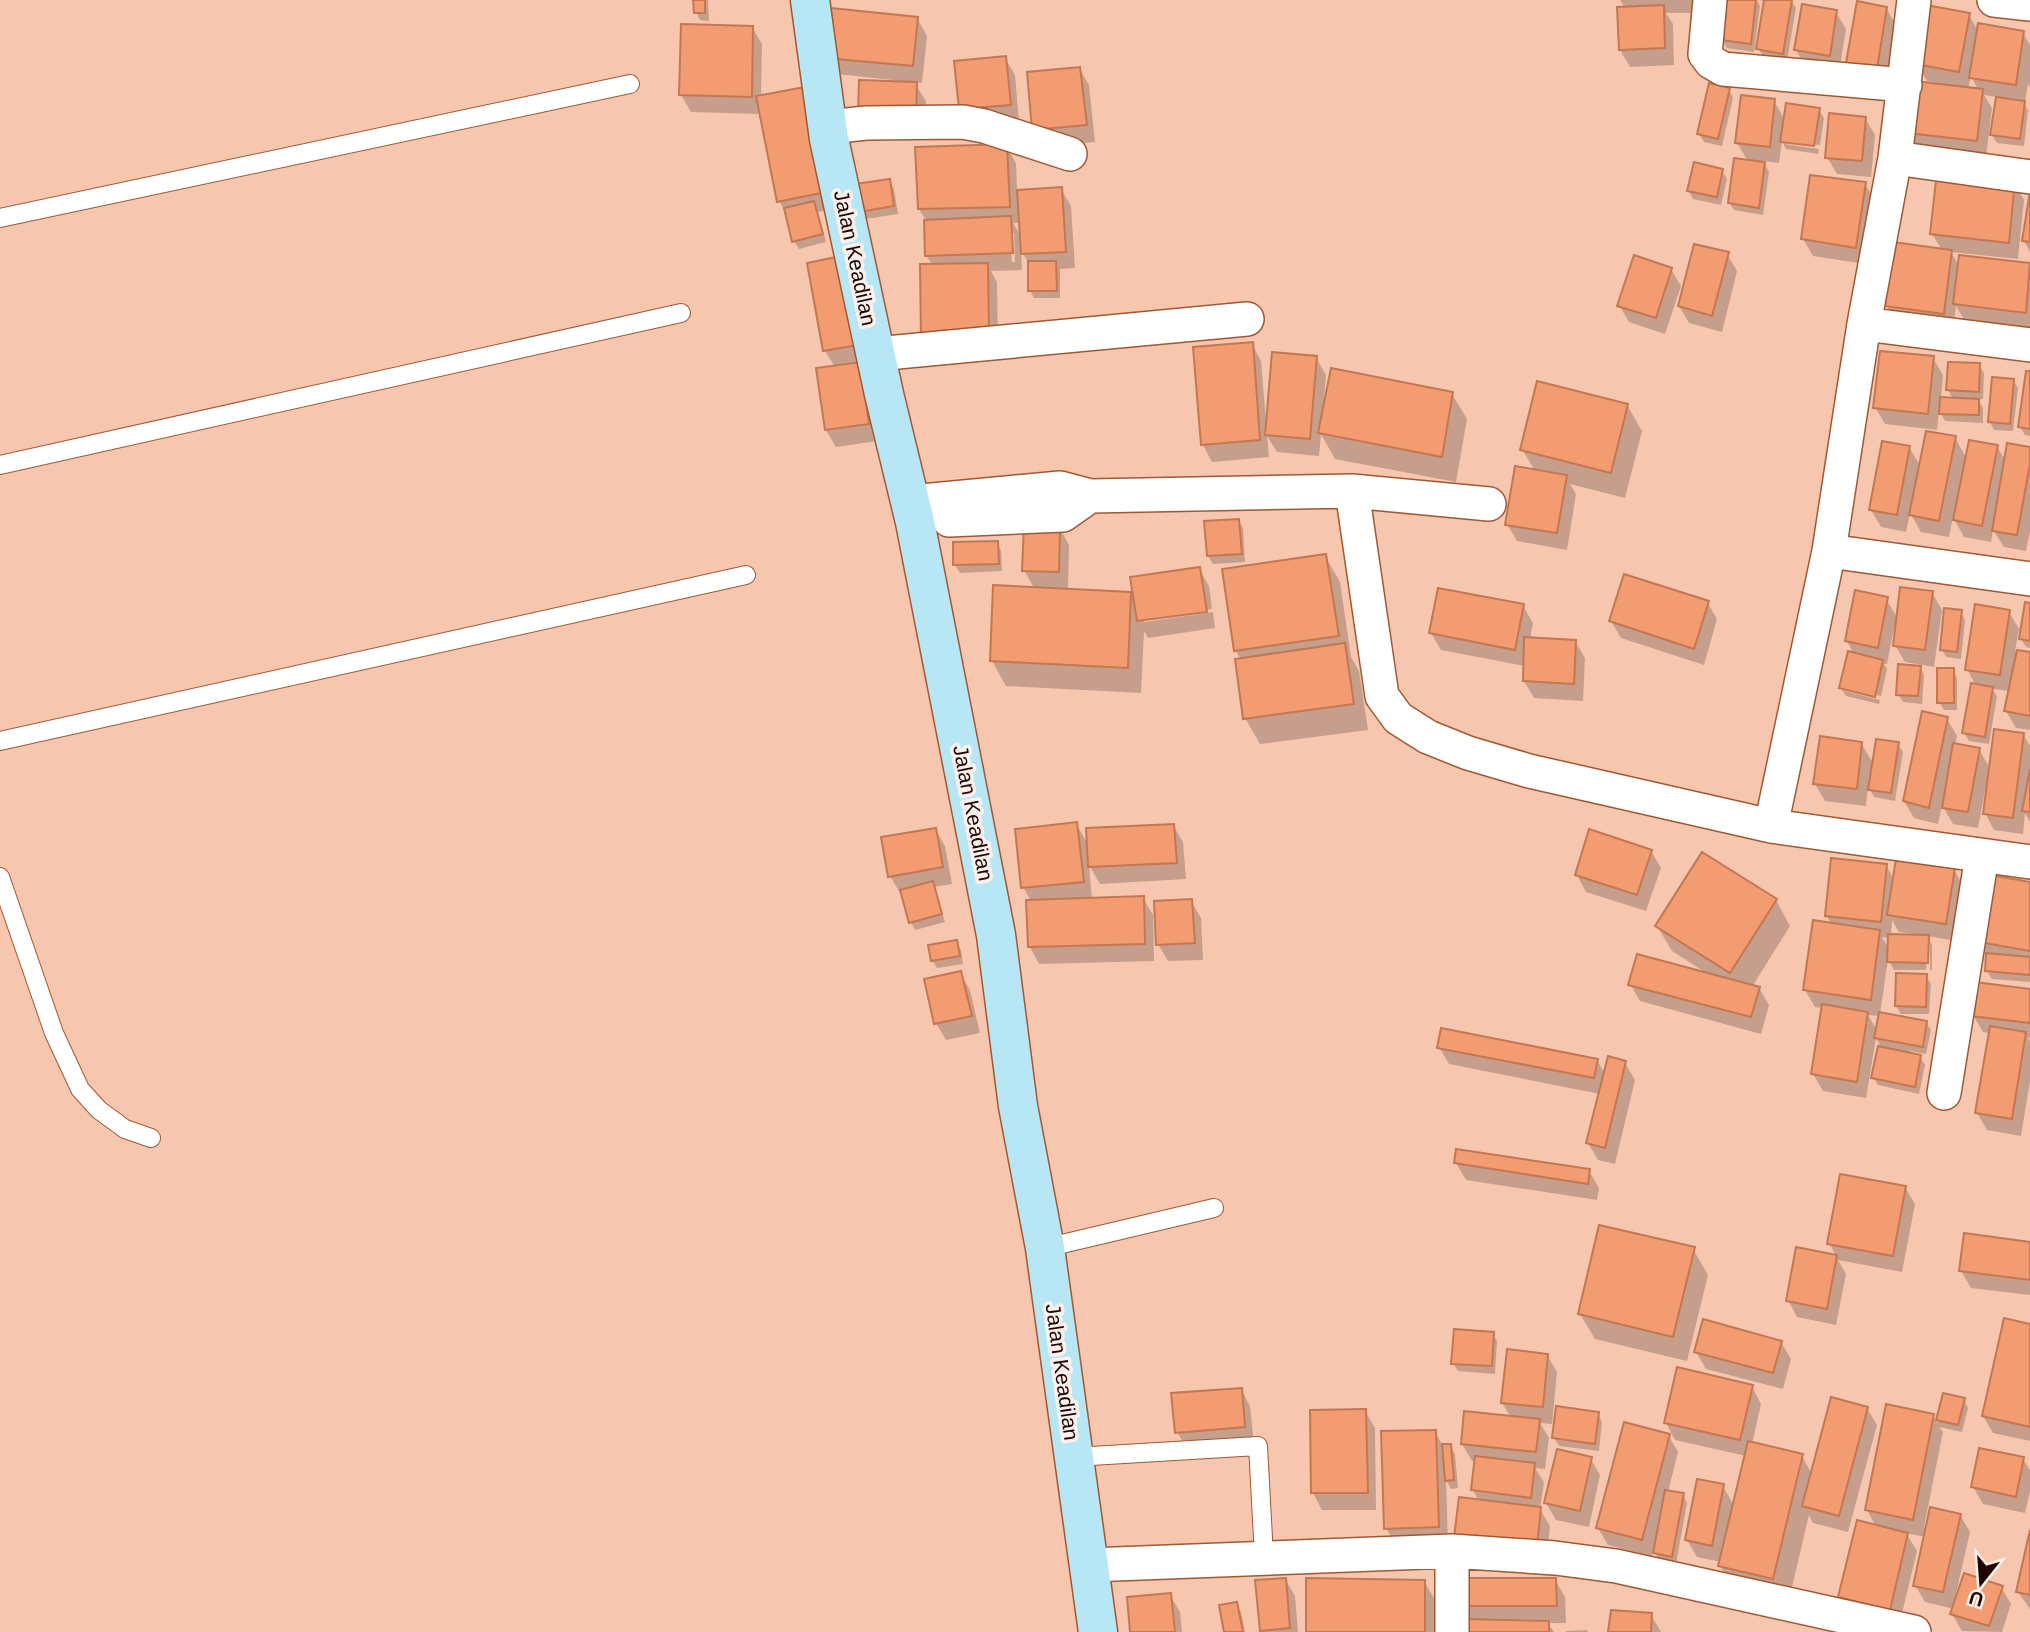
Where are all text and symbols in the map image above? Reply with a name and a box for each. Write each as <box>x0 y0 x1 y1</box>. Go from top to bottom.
street label: Jalan Keadilan <box>830 188 881 328</box>
street label: Jalan Keadilan <box>949 743 998 883</box>
street label: Jalan Keadilan <box>1042 1302 1083 1442</box>
north arrow <box>1946 1548 2016 1618</box>
text: U <box>1967 1587 1986 1611</box>

